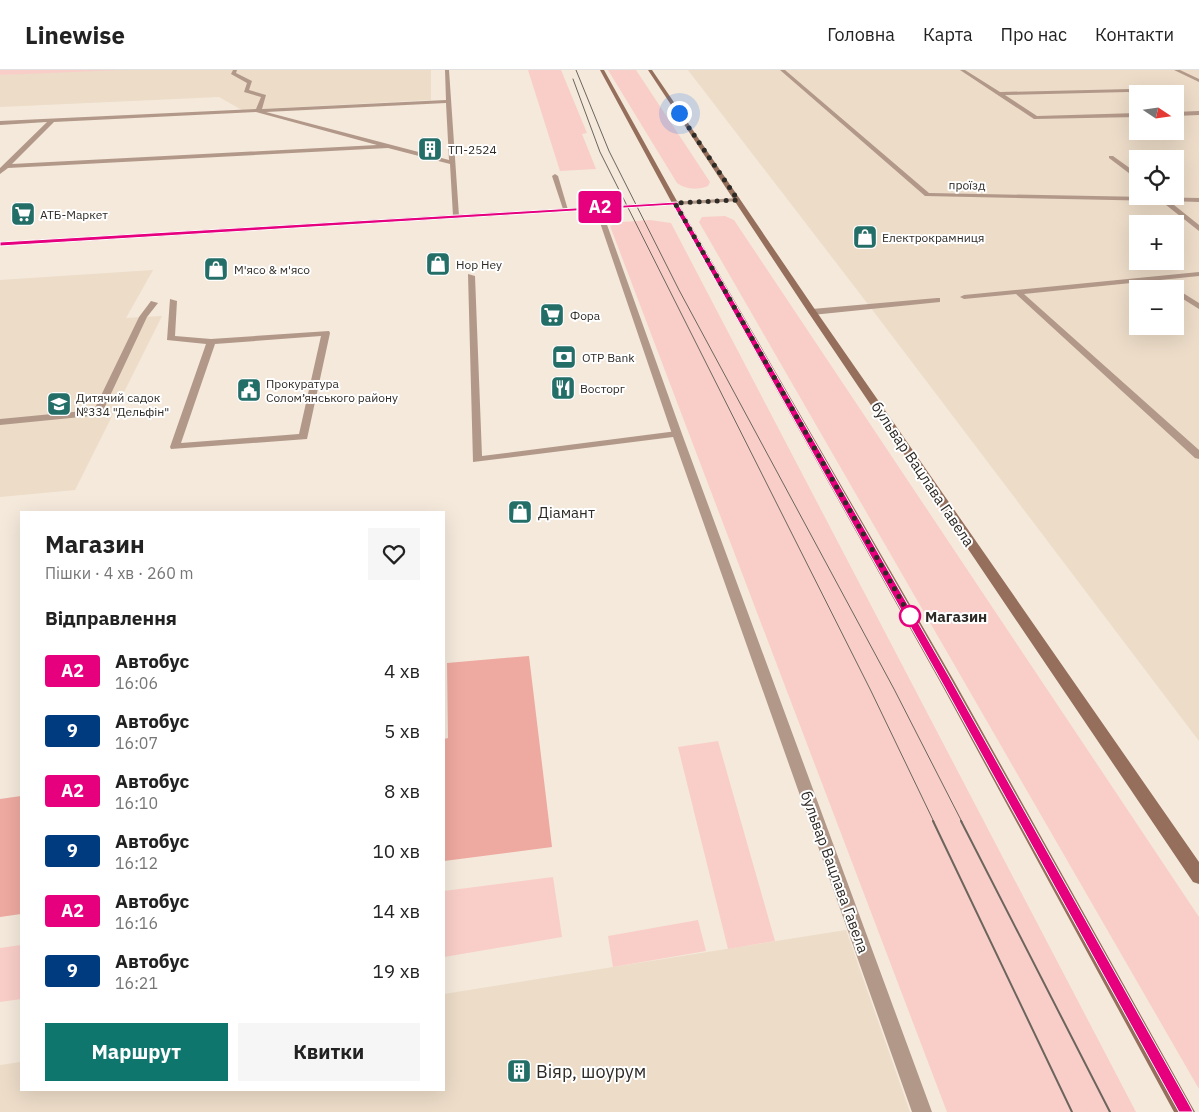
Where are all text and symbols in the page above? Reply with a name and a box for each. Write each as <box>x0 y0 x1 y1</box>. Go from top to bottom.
text: Linewise <box>25 19 125 51</box>
text: Головна <box>827 23 895 46</box>
text: Карта <box>923 23 973 46</box>
text: Про нас <box>1001 23 1067 46</box>
text: Контакти <box>1095 23 1174 46</box>
north arrow <box>1129 85 1184 140</box>
map controls <box>1129 85 1184 335</box>
your location <box>667 101 692 126</box>
building icon: ТП-2524 <box>417 136 443 162</box>
place label: ТП-2524 <box>448 142 497 157</box>
button: locate <box>1129 150 1184 205</box>
street label: проїзд <box>949 177 985 193</box>
line badge: А2 <box>578 191 622 223</box>
text: А2 <box>588 195 612 218</box>
supermarket icon: АТБ-Маркет <box>10 201 36 227</box>
place label: АТБ-Маркет <box>40 207 108 222</box>
button: + <box>1129 215 1184 270</box>
shop icon: Електрокрамниця <box>852 224 878 250</box>
place label: Електрокрамниця <box>882 230 984 245</box>
shop icon: Hop Hey <box>425 251 451 277</box>
shop icon: М'ясо & м'ясо <box>203 256 229 282</box>
place label: Hop Hey <box>456 257 502 272</box>
place label: М'ясо & м'ясо <box>234 262 310 277</box>
button: − <box>1129 280 1184 335</box>
supermarket icon: Фора <box>539 302 565 328</box>
place label: Фора <box>570 308 601 323</box>
bank icon: OTP Bank <box>551 344 577 370</box>
place label: OTP Bank <box>582 350 635 365</box>
restaurant icon: Восторг <box>550 375 576 401</box>
place label: Прокуратура Солом’янського району <box>266 376 398 405</box>
public building icon: Прокуратура Солом’янського району <box>236 377 262 403</box>
place label: Восторг <box>580 381 625 396</box>
place label: Дитячий садок №334 "Дельфін" <box>76 390 169 419</box>
school or university icon: Дитячий садок №334 "Дельфін" <box>46 391 72 417</box>
street label: бульвар Вацлава Гавела <box>867 398 979 550</box>
shop icon: Діамант <box>507 499 533 525</box>
place label: Діамант <box>538 503 595 522</box>
text: Магазин <box>45 528 145 560</box>
button: heart <box>368 528 420 580</box>
text: Пішки · 4 хв · 260 m <box>45 563 194 583</box>
marker: Магазин <box>899 605 921 627</box>
text: Відправлення <box>45 606 177 630</box>
place label: Магазин <box>925 607 987 626</box>
text: Автобус <box>115 649 189 673</box>
text: А2 <box>61 659 84 682</box>
text: 4 хв <box>384 659 420 683</box>
text: 16:06 <box>115 673 158 693</box>
text: Автобус <box>115 709 189 733</box>
text: 9 <box>67 719 78 742</box>
text: 5 хв <box>384 719 420 743</box>
text: 16:07 <box>115 733 158 753</box>
text: Автобус <box>115 769 189 793</box>
text: А2 <box>61 779 84 802</box>
text: 8 хв <box>384 779 420 803</box>
street label: бульвар Вацлава Гавела <box>797 788 873 956</box>
text: 16:10 <box>115 793 158 813</box>
text: Автобус <box>115 829 189 853</box>
text: 9 <box>67 839 78 862</box>
text: 10 хв <box>372 839 420 863</box>
text: 16:12 <box>115 853 158 873</box>
text: Автобус <box>115 889 189 913</box>
text: А2 <box>61 899 84 922</box>
text: 14 хв <box>372 899 420 923</box>
text: 16:16 <box>115 913 158 933</box>
text: Автобус <box>115 949 189 973</box>
text: 9 <box>67 959 78 982</box>
text: 19 хв <box>372 959 420 983</box>
text: 16:21 <box>115 973 158 993</box>
button: Маршрут <box>45 1023 228 1081</box>
button: Квитки <box>238 1023 420 1081</box>
building icon: Віяр, шоурум <box>506 1058 532 1084</box>
place label: Віяр, шоурум <box>536 1060 646 1083</box>

